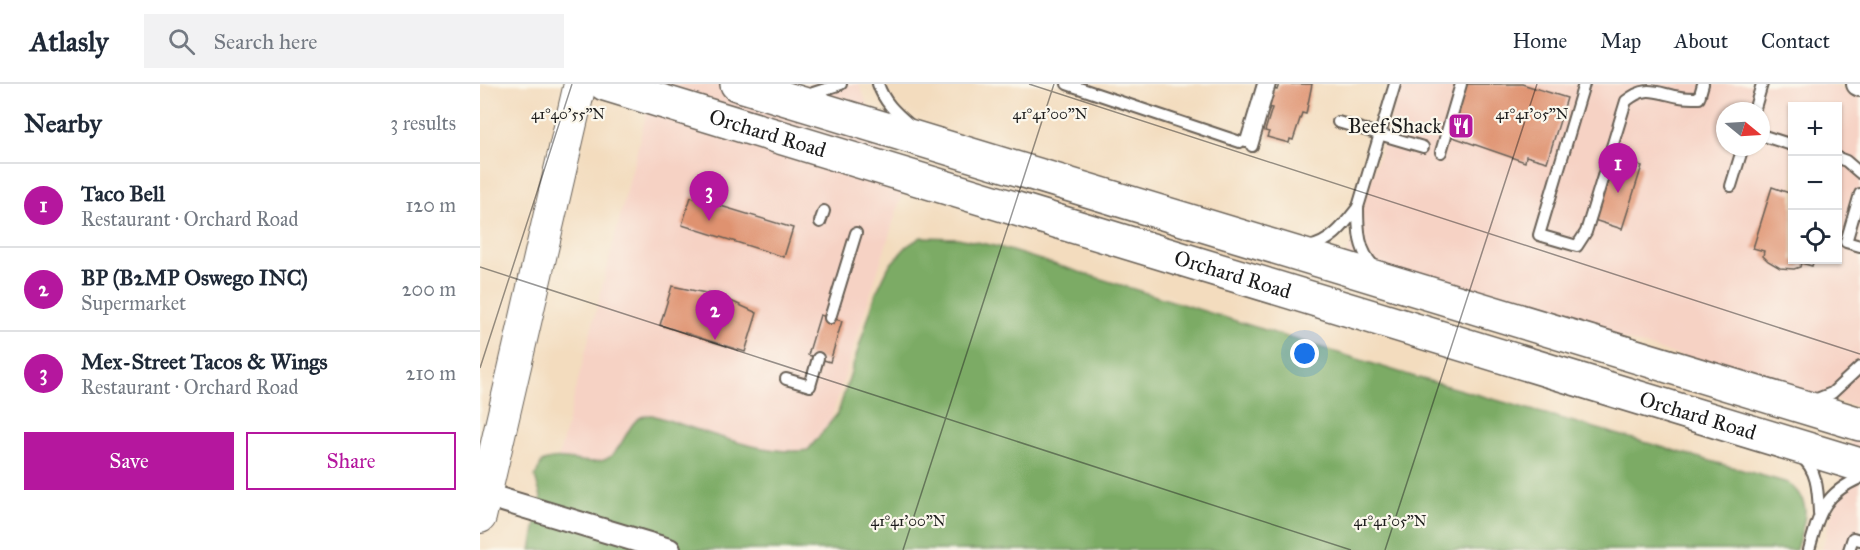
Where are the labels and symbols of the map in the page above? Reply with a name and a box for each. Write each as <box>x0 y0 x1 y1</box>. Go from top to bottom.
north arrow <box>1716 102 1770 156</box>
street label: Orchard Road <box>706 103 830 164</box>
text: 41°40'55"N <box>531 105 605 123</box>
text: 41°41'00"N <box>1013 105 1088 123</box>
text: 41°41'05"N <box>1495 105 1569 123</box>
restaurant icon: Beef Shack <box>1446 111 1476 141</box>
place label: Beef Shack <box>1348 113 1442 139</box>
pin: 1 <box>1598 144 1638 193</box>
pin: 3 <box>690 172 728 221</box>
street label: Orchard Road <box>1171 245 1295 305</box>
pin: 2 <box>696 290 734 340</box>
your location <box>1290 339 1319 368</box>
street label: Orchard Road <box>1636 386 1760 446</box>
text: 41°41'00"N <box>871 512 946 530</box>
text: 41°41'05"N <box>1353 512 1427 530</box>

